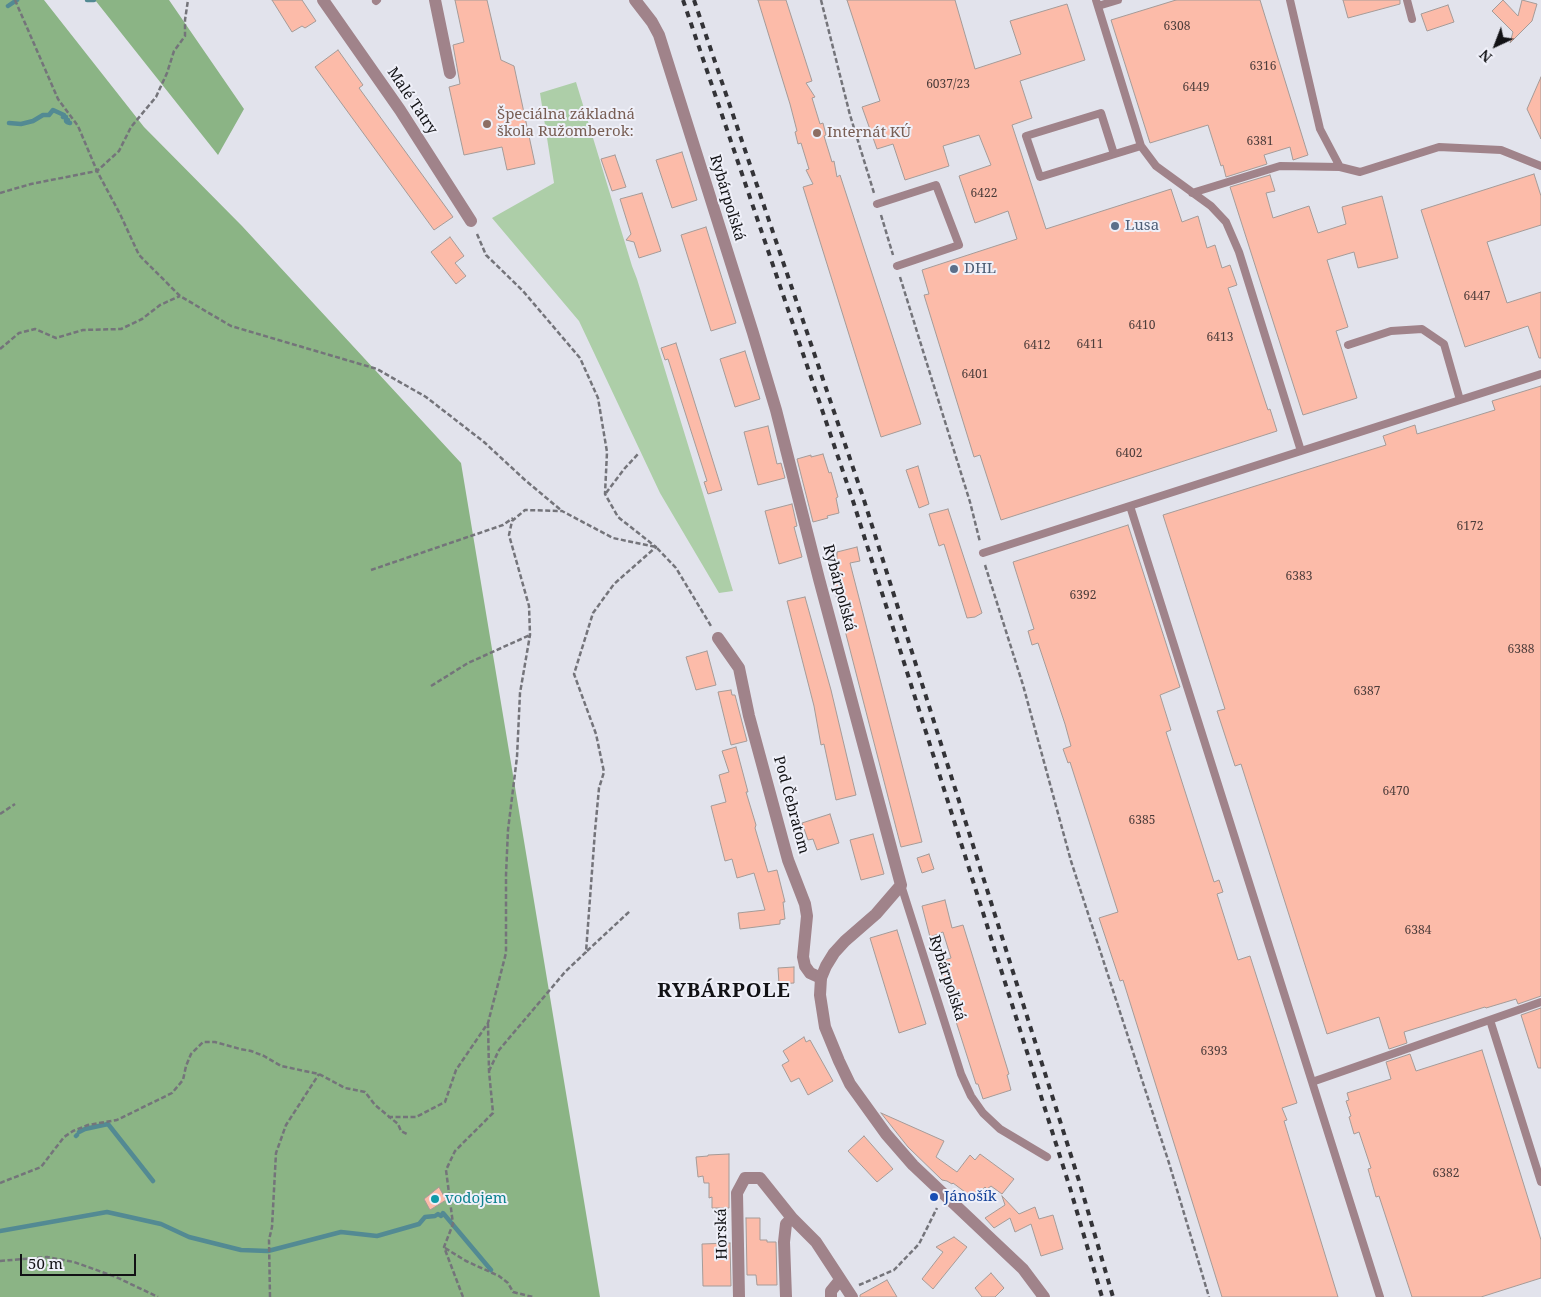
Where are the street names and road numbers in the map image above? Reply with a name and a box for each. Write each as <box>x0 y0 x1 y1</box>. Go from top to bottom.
street label: Malé Tatry <box>383 64 441 138</box>
street label: Rybárpoľská <box>705 153 749 243</box>
street label: Rybárpoľská <box>819 543 859 633</box>
street label: Pod Čebratom <box>769 754 813 856</box>
street label: Rybárpoľská <box>925 933 969 1023</box>
street label: Horská <box>713 1208 731 1260</box>

